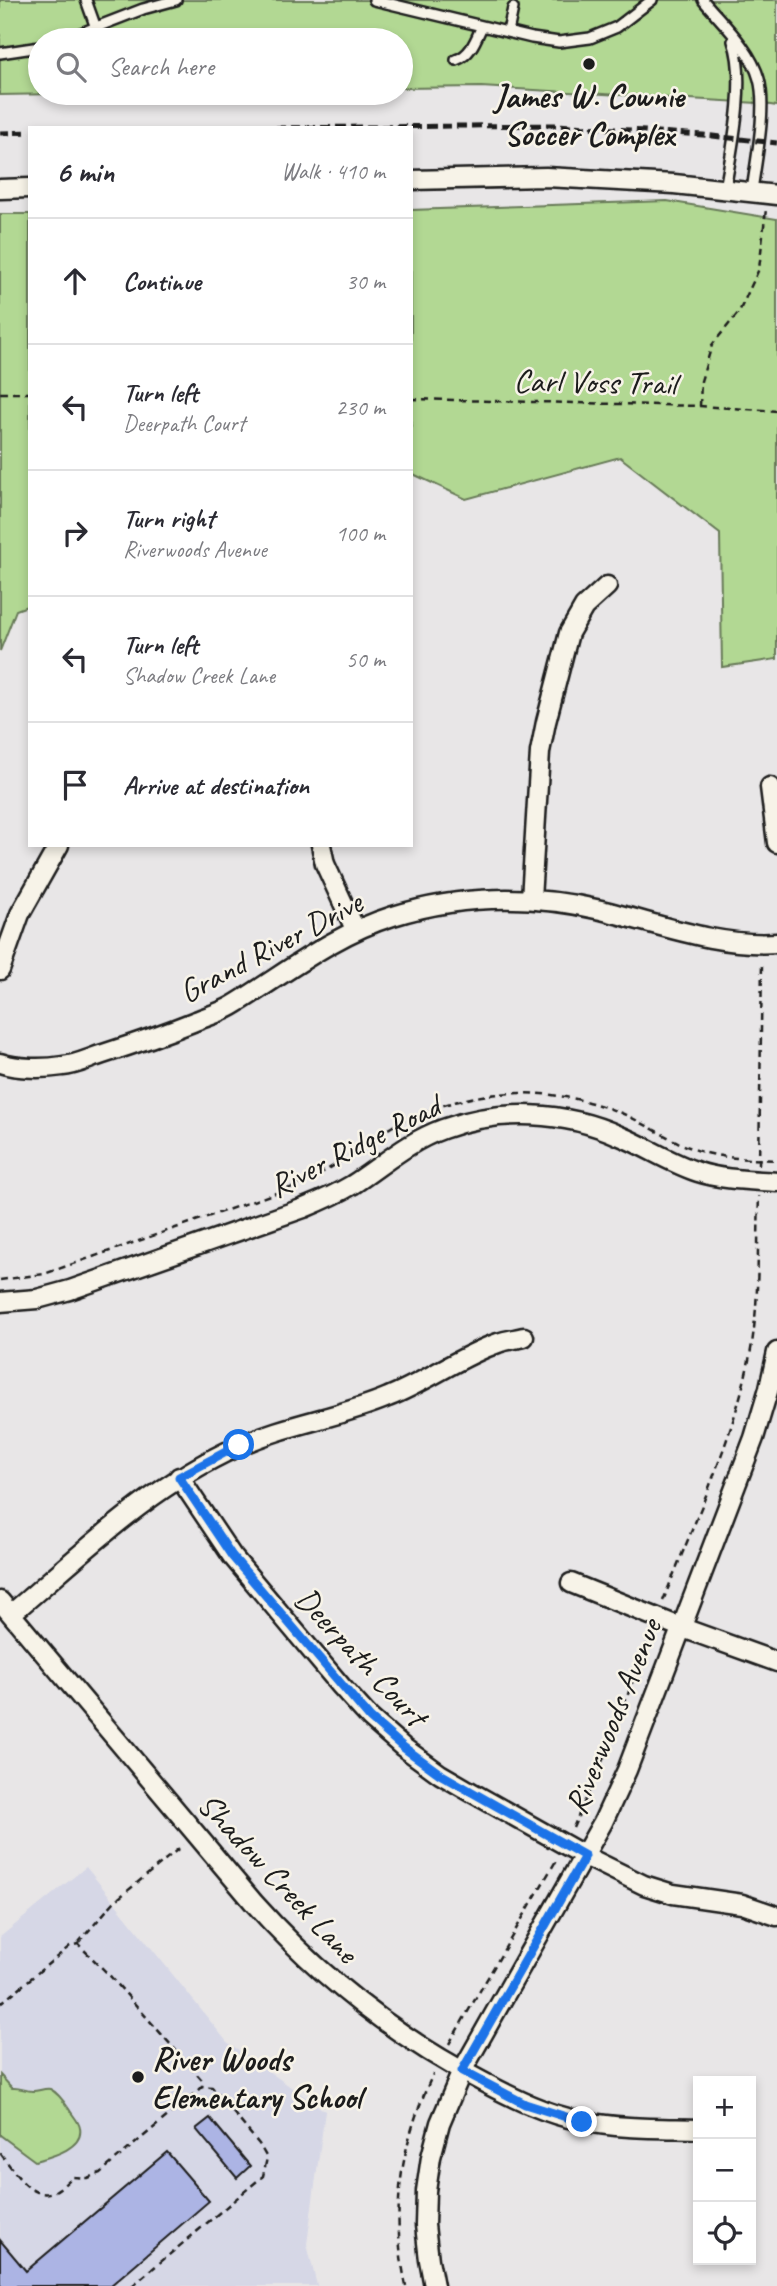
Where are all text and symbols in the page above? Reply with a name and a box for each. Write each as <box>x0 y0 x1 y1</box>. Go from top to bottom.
search box <box>28 28 413 105</box>
icon: search <box>52 48 90 86</box>
text: Search here <box>108 50 214 83</box>
marker: James W. Cownie Soccer Complex <box>581 56 597 72</box>
place label: James W. Cownie Soccer Complex <box>492 75 687 155</box>
text: 6 min <box>56 153 114 191</box>
text: Walk · 410 m <box>281 157 385 186</box>
icon: ahead <box>56 262 94 300</box>
text: Continue <box>123 265 201 298</box>
text: 30 m <box>346 267 385 296</box>
street label: Carl Voss Trail <box>513 360 682 405</box>
text: Turn left <box>123 376 198 409</box>
icon: left <box>56 388 94 426</box>
text: 230 m <box>336 393 385 422</box>
text: Deerpath Court <box>123 409 245 438</box>
text: Turn right <box>123 502 214 535</box>
icon: right <box>56 514 94 552</box>
text: 100 m <box>336 519 385 548</box>
text: Riverwoods Avenue <box>123 535 267 564</box>
text: Turn left <box>123 628 198 661</box>
icon: left <box>56 640 94 678</box>
text: 50 m <box>346 645 385 674</box>
text: Shadow Creek Lane <box>123 661 275 690</box>
icon: arrive <box>56 766 94 804</box>
text: Arrive at destination <box>123 769 309 802</box>
street label: Grand River Drive <box>172 880 371 1013</box>
street label: River Ridge Road <box>262 1083 451 1207</box>
route start <box>223 1429 254 1460</box>
street label: Deerpath Court <box>286 1578 439 1738</box>
street label: Riverwoods Avenue <box>555 1611 672 1820</box>
street label: Shadow Creek Lane <box>189 1784 369 1973</box>
place label: River Woods Elementary School <box>152 2038 368 2118</box>
marker: River Woods Elementary School <box>130 2069 146 2085</box>
map controls <box>693 2076 756 2265</box>
button: + <box>693 2076 756 2139</box>
route end <box>566 2106 597 2137</box>
button: − <box>693 2139 756 2202</box>
button: locate <box>693 2202 756 2265</box>

